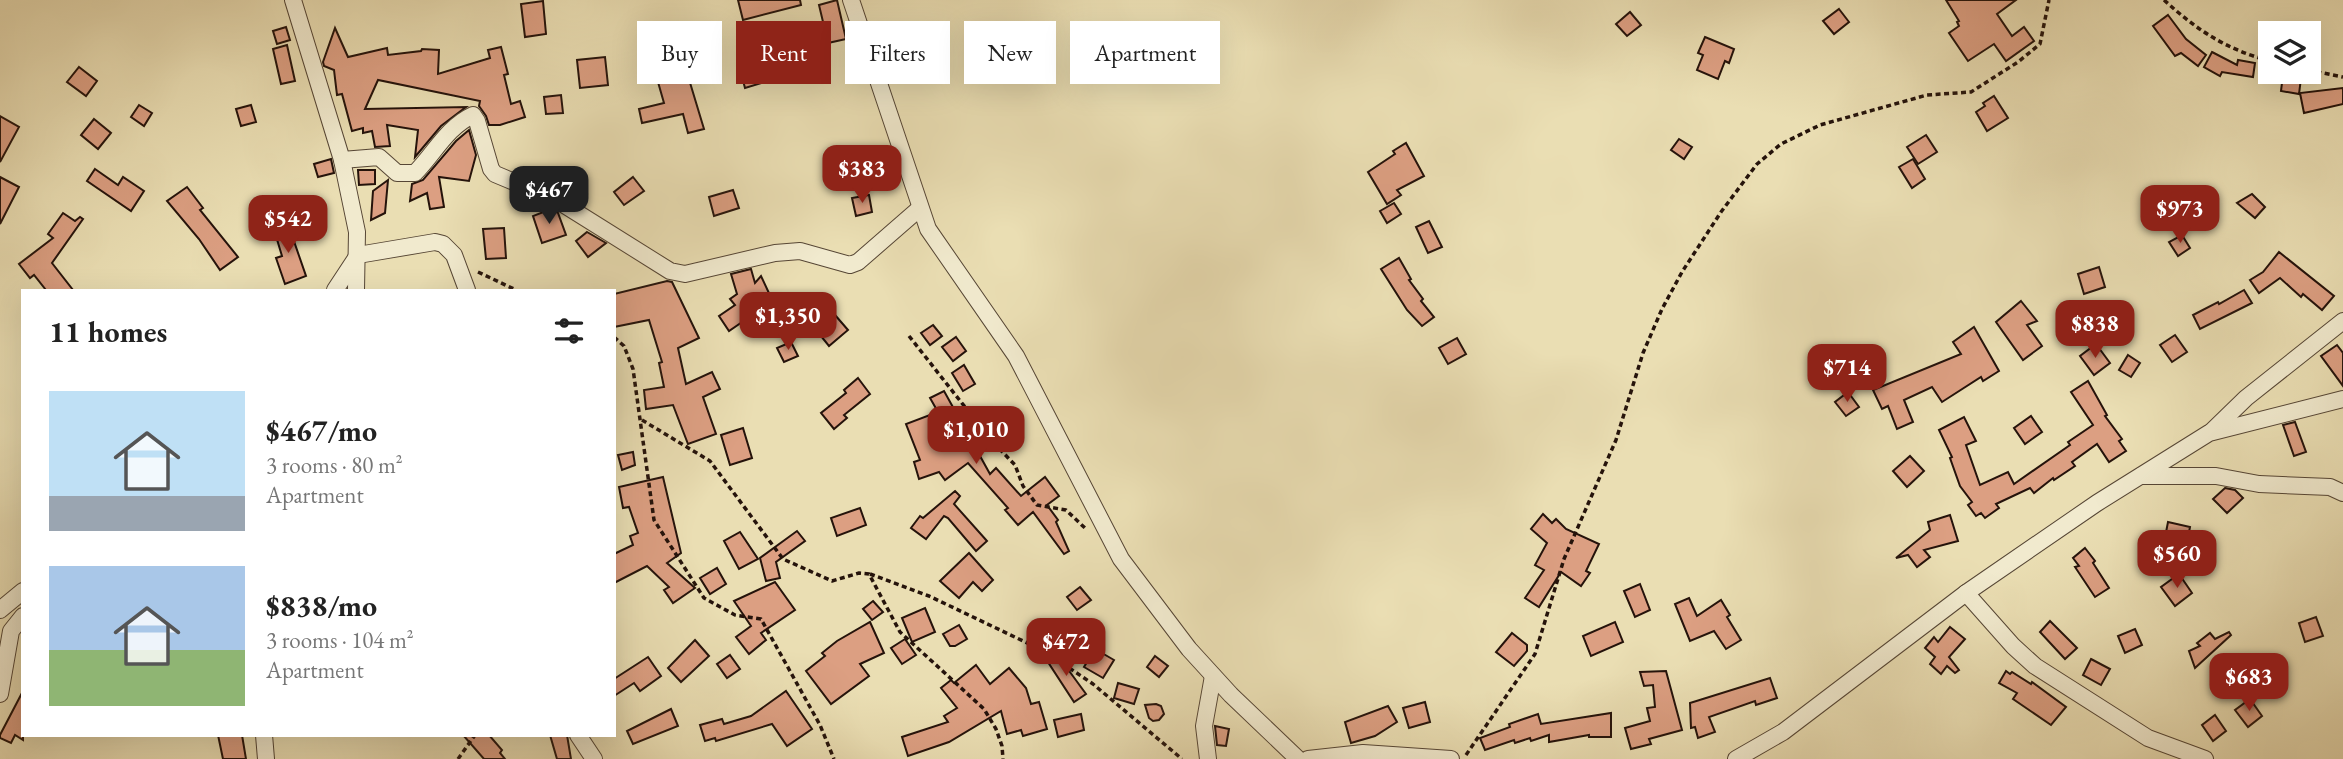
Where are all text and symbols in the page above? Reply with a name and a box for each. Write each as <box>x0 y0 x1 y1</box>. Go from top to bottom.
chip: Buy <box>637 21 722 84</box>
chip: Rent <box>736 21 831 84</box>
chip: Filters <box>845 21 950 84</box>
chip: New <box>964 21 1056 84</box>
chip: Apartment <box>1070 21 1220 84</box>
map controls <box>2258 21 2321 84</box>
button: layers <box>2258 21 2321 84</box>
pin: $383 <box>821 146 903 205</box>
text: $383 <box>838 153 886 183</box>
pin: $467 <box>508 166 590 226</box>
text: $467 <box>525 174 573 204</box>
pin: $973 <box>2139 186 2221 245</box>
text: $973 <box>2156 193 2204 223</box>
pin: $542 <box>247 196 329 255</box>
text: $542 <box>264 203 312 233</box>
pin: $1,350 <box>731 292 845 352</box>
text: $1,350 <box>756 300 820 330</box>
pin: $838 <box>2054 300 2136 360</box>
text: $838 <box>2071 308 2119 338</box>
text: 11 homes <box>49 312 167 351</box>
icon: filters <box>550 312 588 350</box>
pin: $714 <box>1806 344 1888 404</box>
text: $714 <box>1823 352 1871 382</box>
pin: $1,010 <box>919 406 1033 466</box>
text: $467/mo <box>266 411 377 450</box>
text: $1,010 <box>944 414 1008 444</box>
icon: home <box>105 419 189 503</box>
text: 3 rooms · 80 m² <box>266 450 403 480</box>
text: Apartment <box>266 480 364 510</box>
pin: $560 <box>2136 530 2218 590</box>
text: $560 <box>2153 538 2201 568</box>
text: $838/mo <box>266 586 377 625</box>
icon: home <box>105 594 189 678</box>
pin: $472 <box>1025 618 1107 678</box>
text: 3 rooms · 104 m² <box>266 625 414 655</box>
text: $472 <box>1042 626 1090 656</box>
pin: $683 <box>2208 654 2290 713</box>
text: Apartment <box>266 655 364 685</box>
text: $683 <box>2225 661 2273 691</box>

